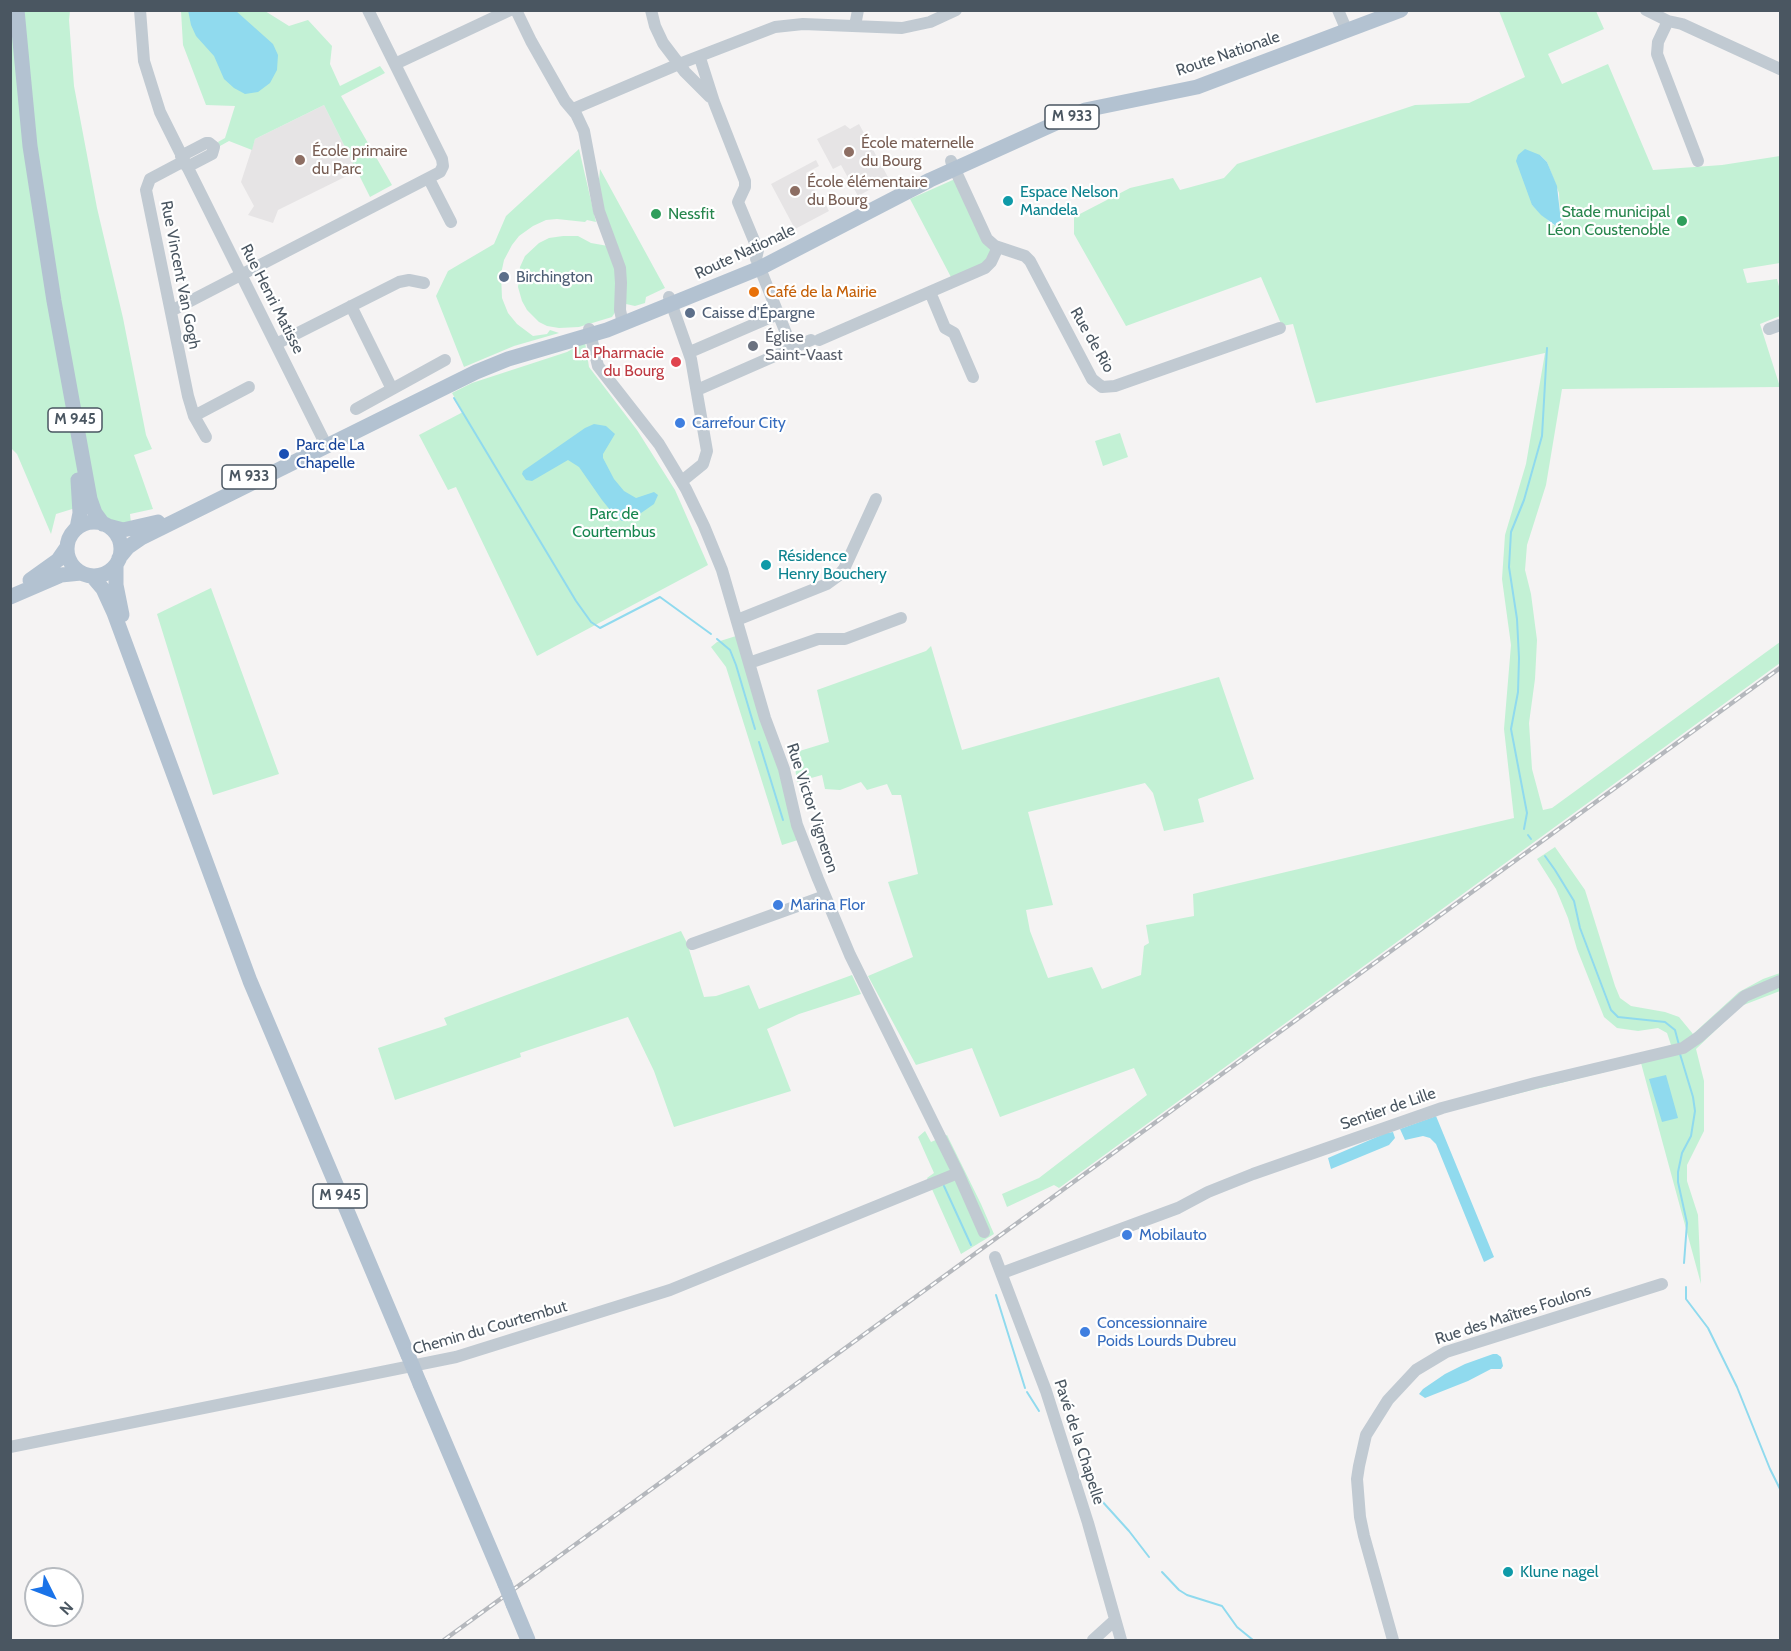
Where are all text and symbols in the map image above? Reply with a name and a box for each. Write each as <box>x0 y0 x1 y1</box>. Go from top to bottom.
street label: Route Nationale <box>1174 27 1282 81</box>
road number: M 933 <box>1045 105 1099 129</box>
place label: École maternelle du Bourg <box>861 133 974 171</box>
place label: École primaire du Parc <box>312 141 408 179</box>
marker: École maternelle du Bourg <box>842 145 856 159</box>
marker: École primaire du Parc <box>293 153 307 167</box>
place label: École élémentaire du Bourg <box>807 172 928 210</box>
place label: Espace Nelson Mandela <box>1020 182 1118 220</box>
marker: École élémentaire du Bourg <box>788 184 802 198</box>
marker: Espace Nelson Mandela <box>1001 194 1015 208</box>
street label: Rue Vincent Van Gogh <box>156 199 204 351</box>
place label: Stade municipal Léon Coustenoble <box>1547 202 1670 240</box>
place label: Nessfit <box>668 204 715 224</box>
marker: Nessfit <box>649 207 663 221</box>
marker: Stade municipal Léon Coustenoble <box>1675 214 1689 228</box>
street label: Route Nationale <box>692 220 798 284</box>
street label: Rue Henri Matisse <box>236 241 308 357</box>
place label: Birchington <box>516 267 593 287</box>
marker: Birchington <box>497 270 511 284</box>
place label: Café de la Mairie <box>766 282 877 302</box>
marker: Café de la Mairie <box>747 285 761 299</box>
place label: Caisse d'Épargne <box>702 303 815 323</box>
street label: Rue de Rio <box>1066 304 1118 376</box>
marker: Caisse d'Épargne <box>683 306 697 320</box>
place label: Église Saint-Vaast <box>765 327 843 365</box>
marker: Église Saint-Vaast <box>746 339 760 353</box>
place label: La Pharmacie du Bourg <box>574 343 664 381</box>
marker: La Pharmacie du Bourg <box>669 355 683 369</box>
road number: M 945 <box>48 408 102 432</box>
place label: Carrefour City <box>692 413 786 433</box>
marker: Carrefour City <box>673 416 687 430</box>
place label: Parc de La Chapelle <box>296 435 365 473</box>
marker: Parc de La Chapelle <box>277 447 291 461</box>
road number: M 933 <box>222 465 276 489</box>
park label: Parc de Courtembus <box>572 504 656 542</box>
place label: Résidence Henry Bouchery <box>778 546 887 584</box>
marker: Résidence Henry Bouchery <box>759 558 773 572</box>
street label: Rue Victor Vigneron <box>782 741 842 875</box>
place label: Marina Flor <box>790 895 865 915</box>
marker: Marina Flor <box>771 898 785 912</box>
street label: Sentier de Lille <box>1338 1084 1438 1134</box>
road number: M 945 <box>313 1184 367 1208</box>
place label: Mobilauto <box>1139 1225 1207 1245</box>
marker: Mobilauto <box>1120 1228 1134 1242</box>
street label: Rue des Maîtres Foulons <box>1433 1281 1593 1349</box>
street label: Chemin du Courtembut <box>411 1297 569 1359</box>
place label: Concessionnaire Poids Lourds Dubreu <box>1097 1313 1236 1351</box>
marker: Concessionnaire Poids Lourds Dubreu <box>1078 1325 1092 1339</box>
street label: Pavé de la Chapelle <box>1050 1377 1108 1507</box>
place label: Klune nagel <box>1520 1562 1599 1582</box>
marker: Klune nagel <box>1501 1565 1515 1579</box>
north arrow <box>24 1567 84 1627</box>
text: N <box>55 1597 77 1619</box>

